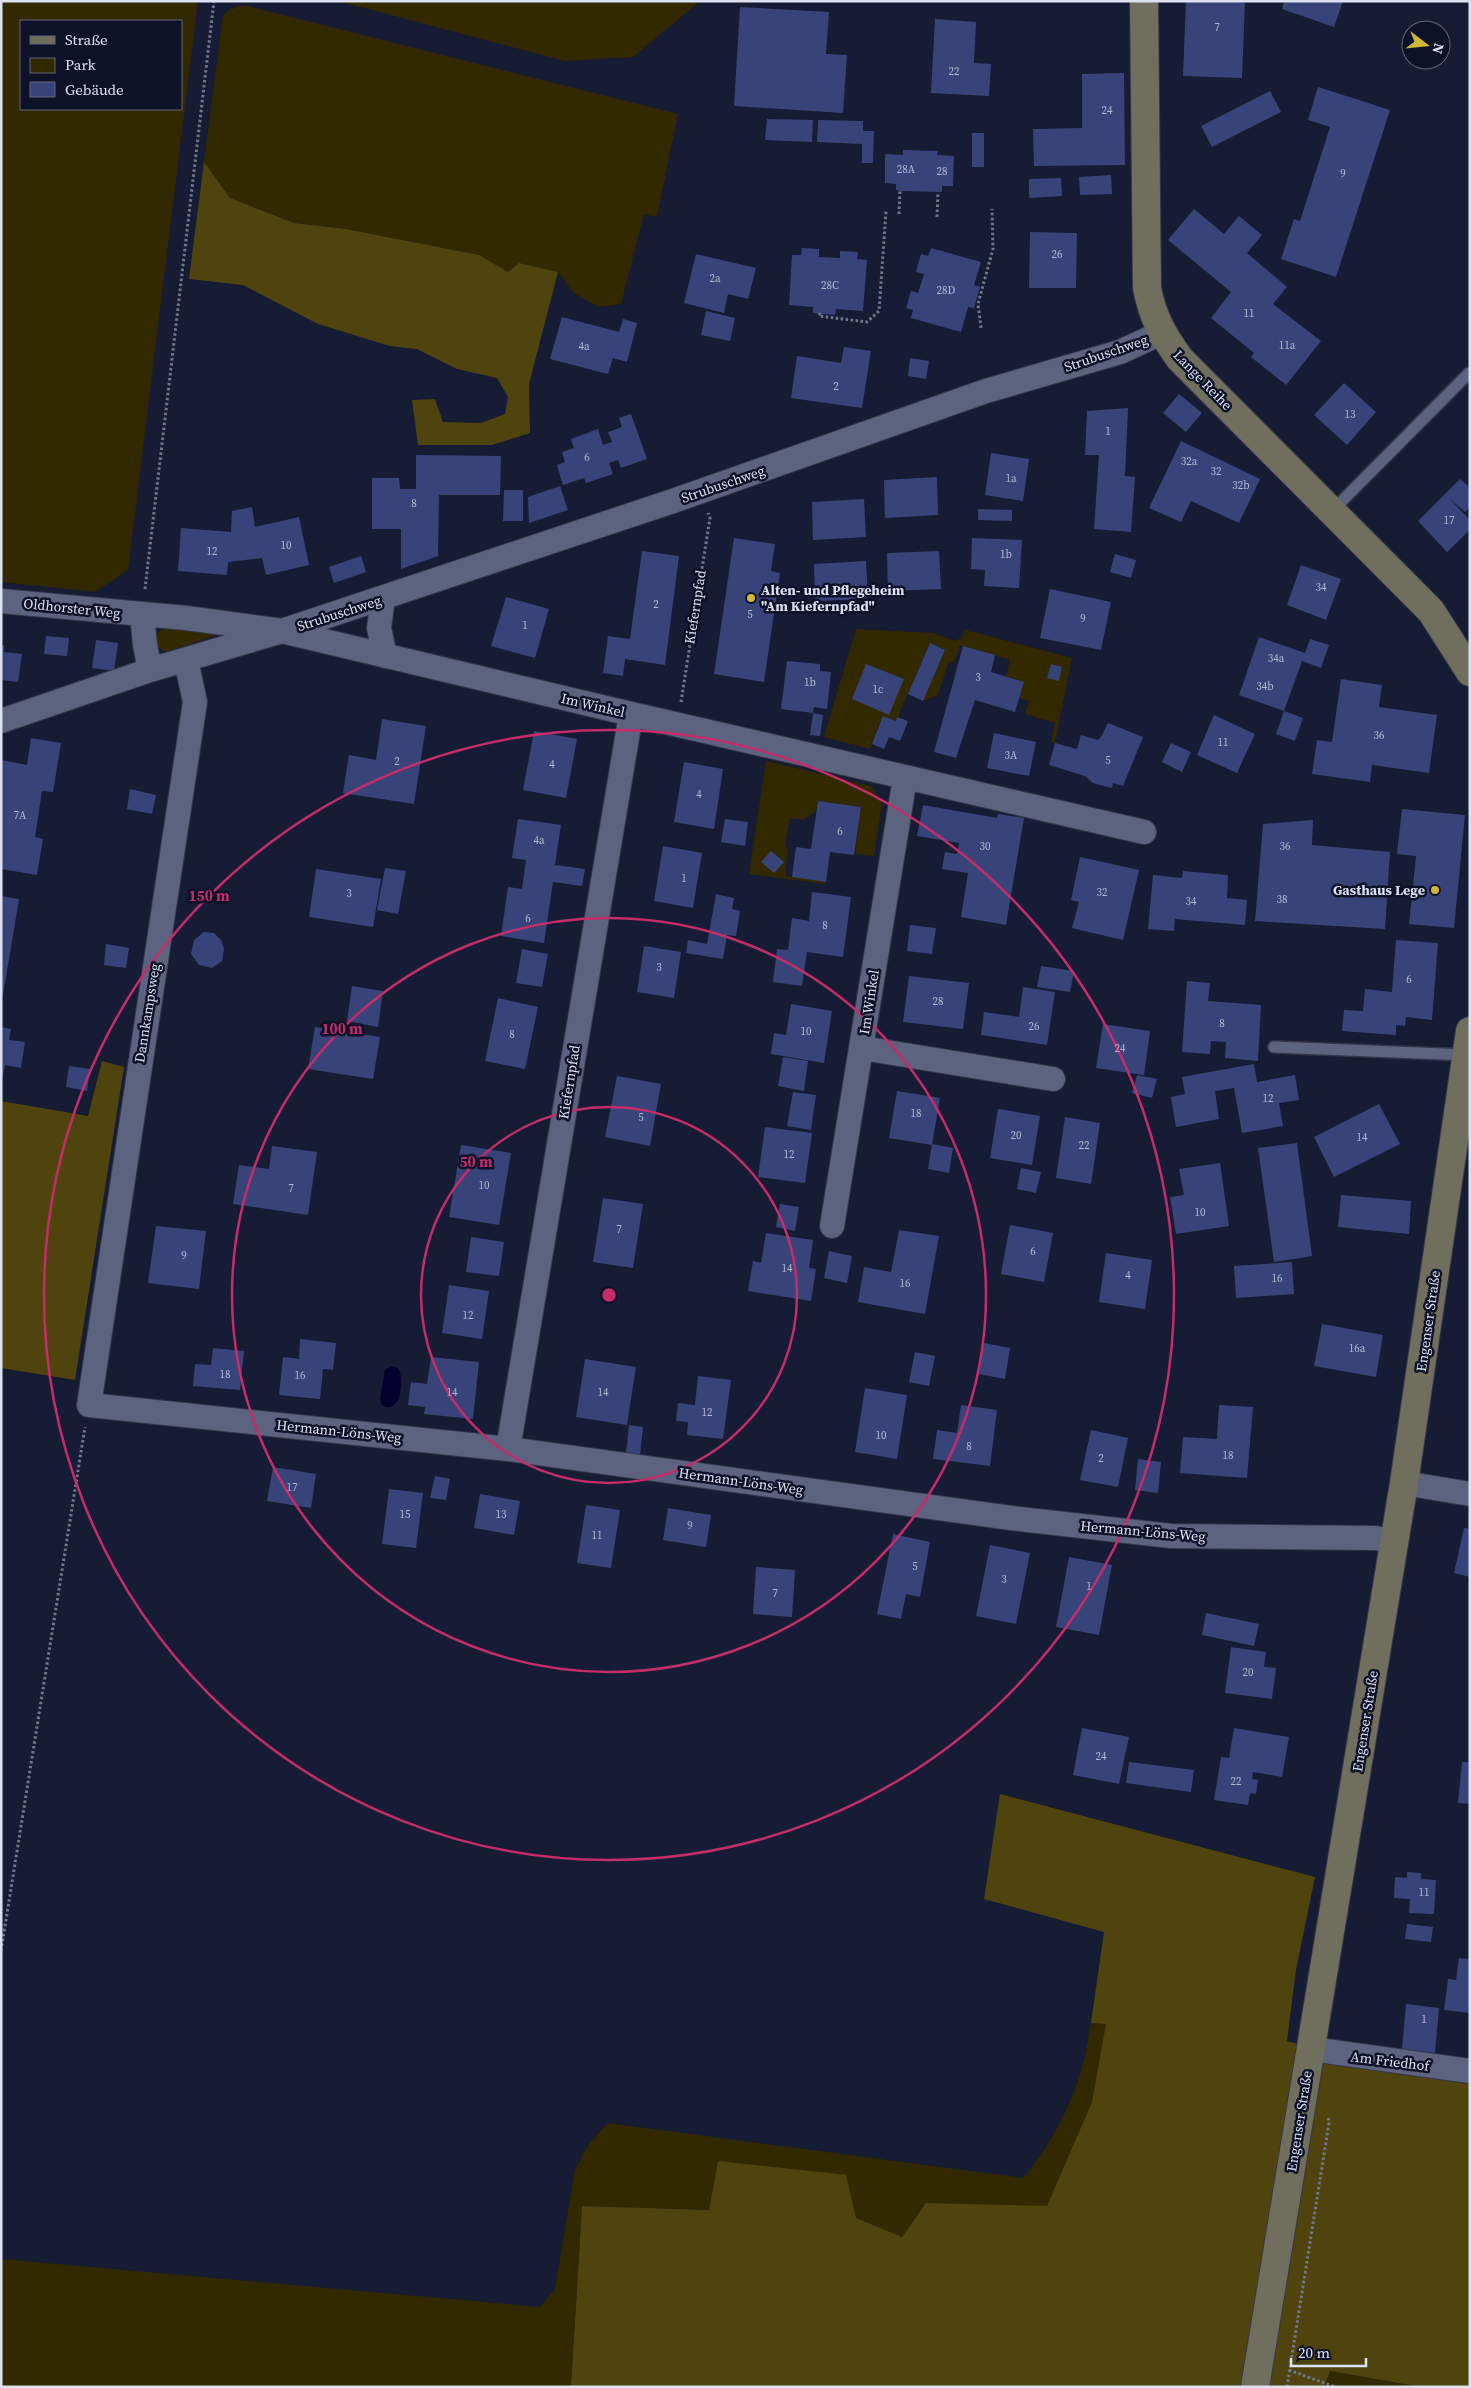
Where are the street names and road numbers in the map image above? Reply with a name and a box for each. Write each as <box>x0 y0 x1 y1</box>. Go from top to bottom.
street label: Strubuschweg <box>1061 329 1151 377</box>
street label: Lange Reihe <box>1169 345 1237 415</box>
street label: Strubuschweg <box>678 460 768 508</box>
street label: Kiefernpfad <box>679 568 711 645</box>
street label: Strubuschweg <box>294 590 384 636</box>
street label: Oldhorster Weg <box>23 593 121 623</box>
street label: Im Winkel <box>559 688 627 722</box>
street label: Dannkampsweg <box>129 962 165 1064</box>
street label: Im Winkel <box>854 968 884 1036</box>
street label: Kiefernpfad <box>553 1043 585 1120</box>
street label: Engenser Straße <box>1411 1269 1445 1373</box>
street label: Hermann-Löns-Weg <box>275 1414 403 1448</box>
street label: Hermann-Löns-Weg <box>677 1462 805 1500</box>
street label: Hermann-Löns-Weg <box>1080 1516 1206 1546</box>
street label: Engenser Straße <box>1347 1669 1383 1773</box>
street label: Am Friedhof <box>1349 2046 1432 2076</box>
street label: Engenser Straße <box>1281 2069 1317 2173</box>

